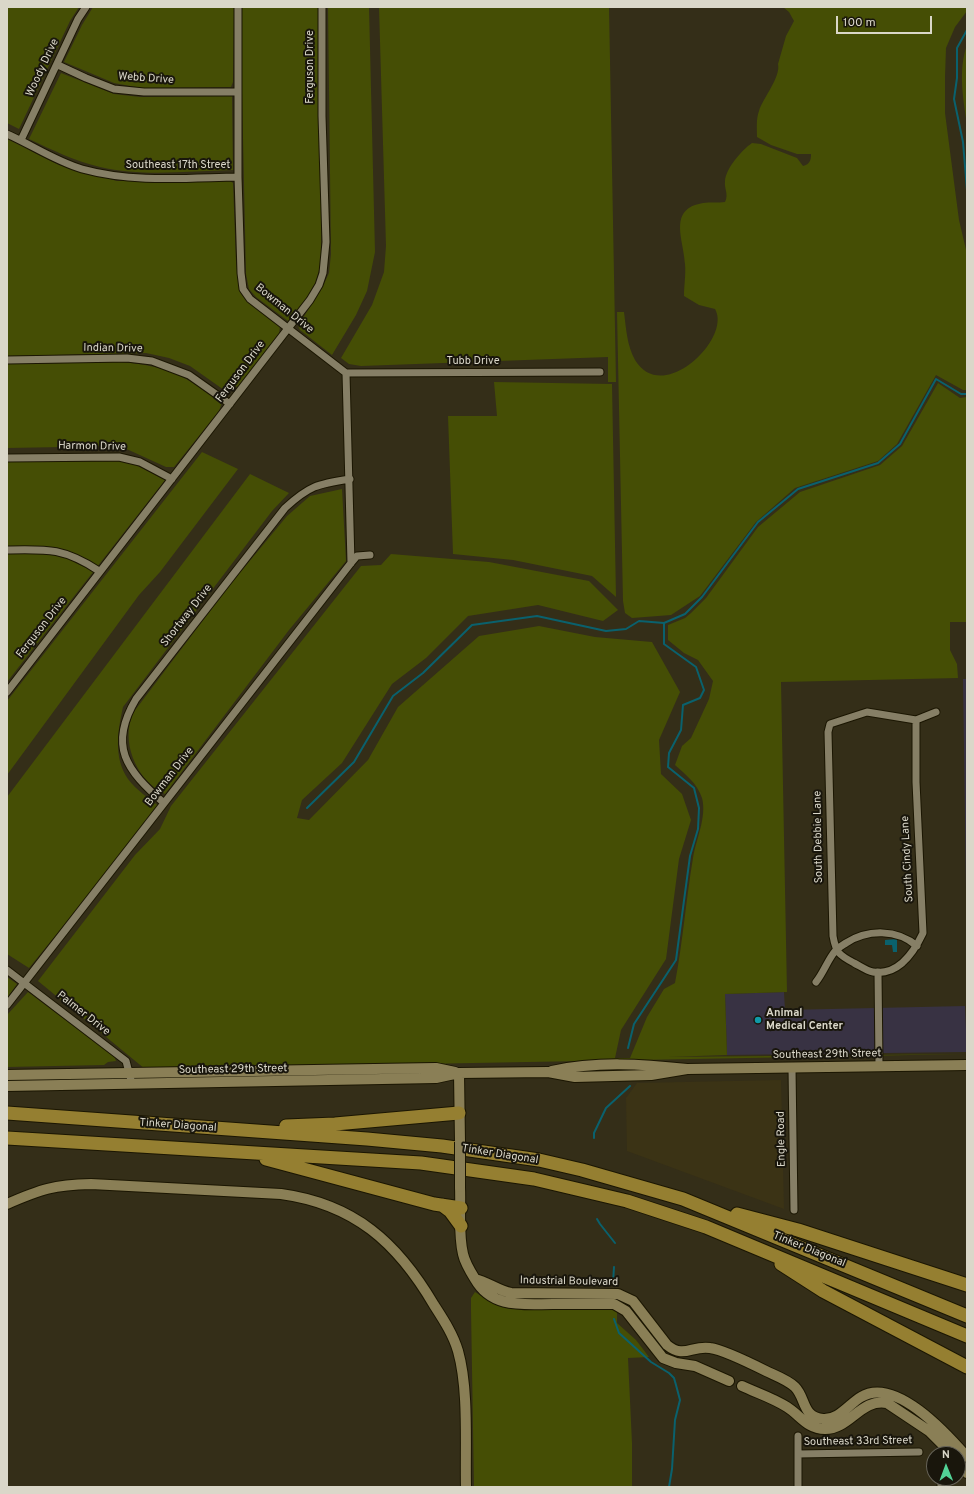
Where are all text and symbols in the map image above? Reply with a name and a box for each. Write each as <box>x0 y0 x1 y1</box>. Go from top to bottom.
scale bar <box>838 8 934 34</box>
text: 100 m <box>843 15 876 31</box>
street label: Ferguson Drive <box>304 30 318 104</box>
street label: Woody Drive <box>24 37 62 99</box>
street label: Webb Drive <box>118 70 174 88</box>
street label: Southeast 17th Street <box>126 159 230 173</box>
street label: Bowman Drive <box>252 281 316 337</box>
street label: Ferguson Drive <box>214 339 268 405</box>
street label: Indian Drive <box>83 342 143 356</box>
street label: Tubb Drive <box>446 355 500 369</box>
street label: Harmon Drive <box>58 440 126 454</box>
street label: Shortway Drive <box>159 582 215 650</box>
street label: Ferguson Drive <box>14 595 70 661</box>
street label: Bowman Drive <box>143 745 197 809</box>
street label: South Debbie Lane <box>812 791 826 883</box>
street label: South Cindy Lane <box>899 815 917 903</box>
street label: Palmer Drive <box>54 989 112 1039</box>
place label: Animal Medical Center <box>766 1007 843 1033</box>
marker: Animal Medical Center <box>753 1015 763 1025</box>
street label: Southeast 29th Street <box>773 1047 881 1063</box>
street label: Southeast 29th Street <box>179 1062 287 1078</box>
street label: Engle Road <box>775 1111 789 1167</box>
street label: Tinker Diagonal <box>139 1117 217 1135</box>
street label: Tinker Diagonal <box>461 1142 539 1168</box>
street label: Tinker Diagonal <box>771 1229 847 1271</box>
street label: Industrial Boulevard <box>520 1275 618 1289</box>
street label: Southeast 33rd Street <box>804 1434 912 1450</box>
north arrow <box>926 1446 966 1486</box>
text: N <box>942 1448 950 1462</box>

